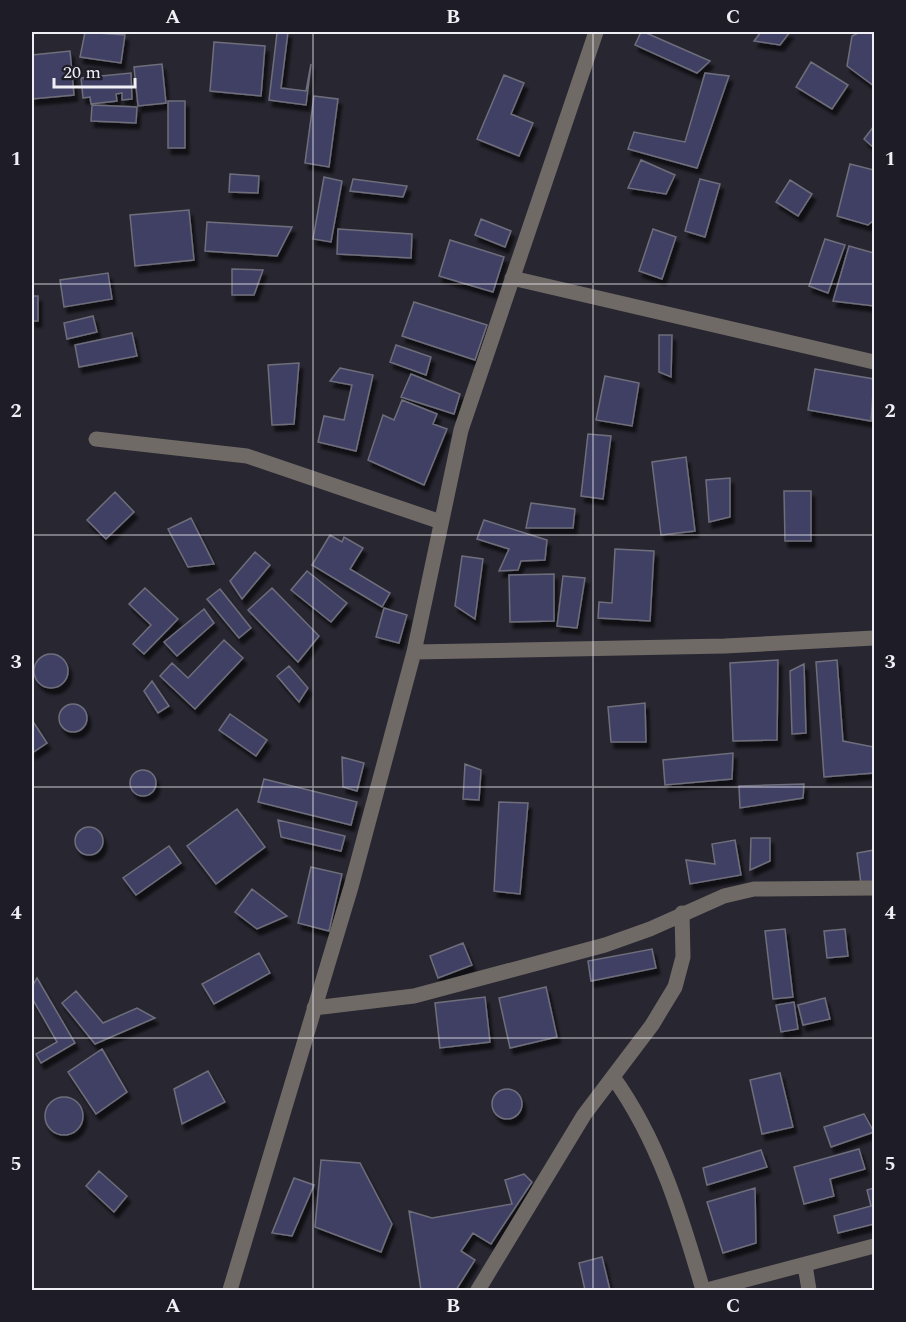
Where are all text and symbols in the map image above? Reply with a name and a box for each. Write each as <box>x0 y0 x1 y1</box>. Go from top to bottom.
text: A <box>165 2 181 32</box>
text: B <box>446 2 460 32</box>
text: C <box>726 2 740 32</box>
scale bar <box>54 51 135 89</box>
text: 20 m <box>63 59 101 86</box>
text: 1 <box>10 144 22 174</box>
text: 1 <box>884 144 896 174</box>
text: 2 <box>10 396 22 426</box>
text: 2 <box>884 396 896 426</box>
text: 3 <box>10 647 22 677</box>
text: 3 <box>884 647 896 677</box>
text: 4 <box>10 898 22 928</box>
text: 4 <box>884 898 896 928</box>
text: 5 <box>10 1149 22 1179</box>
text: 5 <box>884 1149 896 1179</box>
text: A <box>165 1291 181 1321</box>
text: B <box>446 1291 460 1321</box>
text: C <box>726 1291 740 1321</box>

